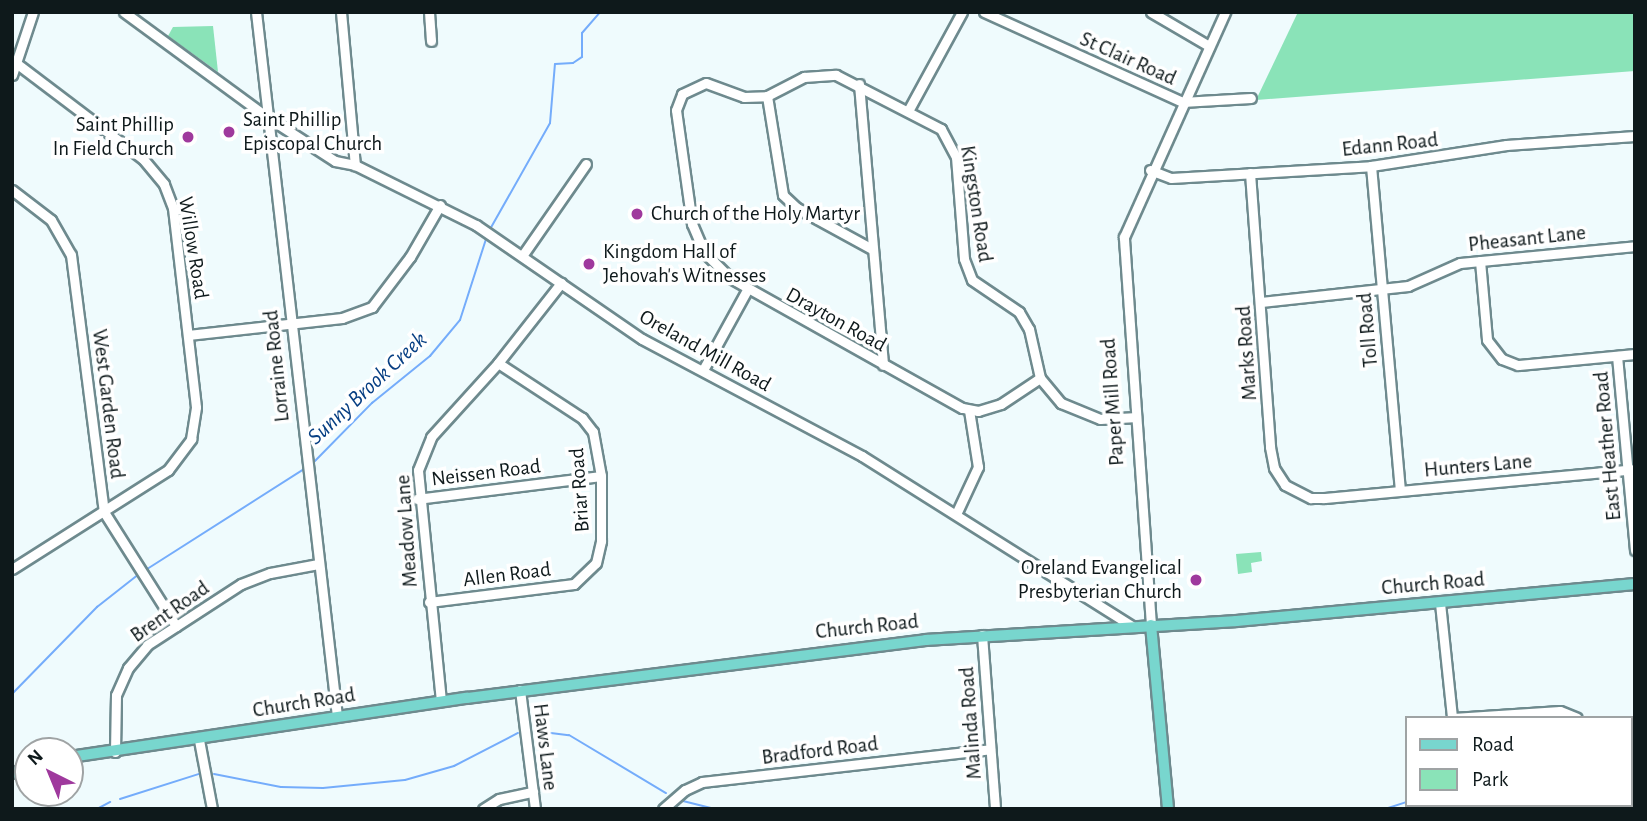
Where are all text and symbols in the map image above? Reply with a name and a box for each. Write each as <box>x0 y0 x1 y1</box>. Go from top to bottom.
street label: St Clair Road <box>1076 27 1180 91</box>
place label: Saint Phillip Episcopal Church <box>243 107 382 157</box>
place label: Saint Phillip In Field Church <box>53 112 174 162</box>
marker: Saint Phillip Episcopal Church <box>221 124 237 140</box>
street label: Edann Road <box>1341 127 1439 163</box>
marker: Saint Phillip In Field Church <box>180 129 196 145</box>
street label: Kingston Road <box>954 144 998 264</box>
street label: Willow Road <box>172 195 214 301</box>
place label: Church of the Holy Martyr <box>651 201 860 227</box>
marker: Church of the Holy Martyr <box>629 206 645 222</box>
street label: Pheasant Lane <box>1467 220 1587 258</box>
place label: Kingdom Hall of Jehovah's Witnesses <box>603 239 766 289</box>
marker: Kingdom Hall of Jehovah's Witnesses <box>581 256 597 272</box>
street label: Drayton Road <box>781 282 891 358</box>
street label: Toll Road <box>1352 292 1384 368</box>
street label: Oreland Mill Road <box>635 304 775 398</box>
street label: Marks Road <box>1231 305 1263 401</box>
street label: Lorraine Road <box>259 309 295 423</box>
water label: Sunny Brook Creek <box>302 327 434 451</box>
street label: West Garden Road <box>86 328 130 480</box>
street label: Paper Mill Road <box>1096 337 1130 467</box>
street label: East Heather Road <box>1589 370 1627 522</box>
street label: Briar Road <box>564 447 596 533</box>
street label: Hunters Lane <box>1423 449 1533 483</box>
street label: Neissen Road <box>430 454 542 492</box>
street label: Meadow Lane <box>390 474 424 588</box>
place label: Oreland Evangelical Presbyterian Church <box>1018 555 1182 605</box>
street label: Allen Road <box>462 557 552 593</box>
street label: Church Road <box>1380 567 1486 601</box>
marker: Oreland Evangelical Presbyterian Church <box>1188 572 1204 588</box>
street label: Brent Road <box>126 576 214 648</box>
street label: Church Road <box>814 609 920 645</box>
street label: Malinda Road <box>954 666 988 780</box>
street label: Church Road <box>251 682 357 724</box>
street label: Haws Lane <box>527 702 563 792</box>
legend <box>1406 716 1633 807</box>
street label: Bradford Road <box>760 731 880 771</box>
text: Road <box>1472 734 1514 755</box>
north arrow <box>14 737 84 807</box>
text: N <box>24 746 47 769</box>
text: Park <box>1472 769 1508 790</box>

